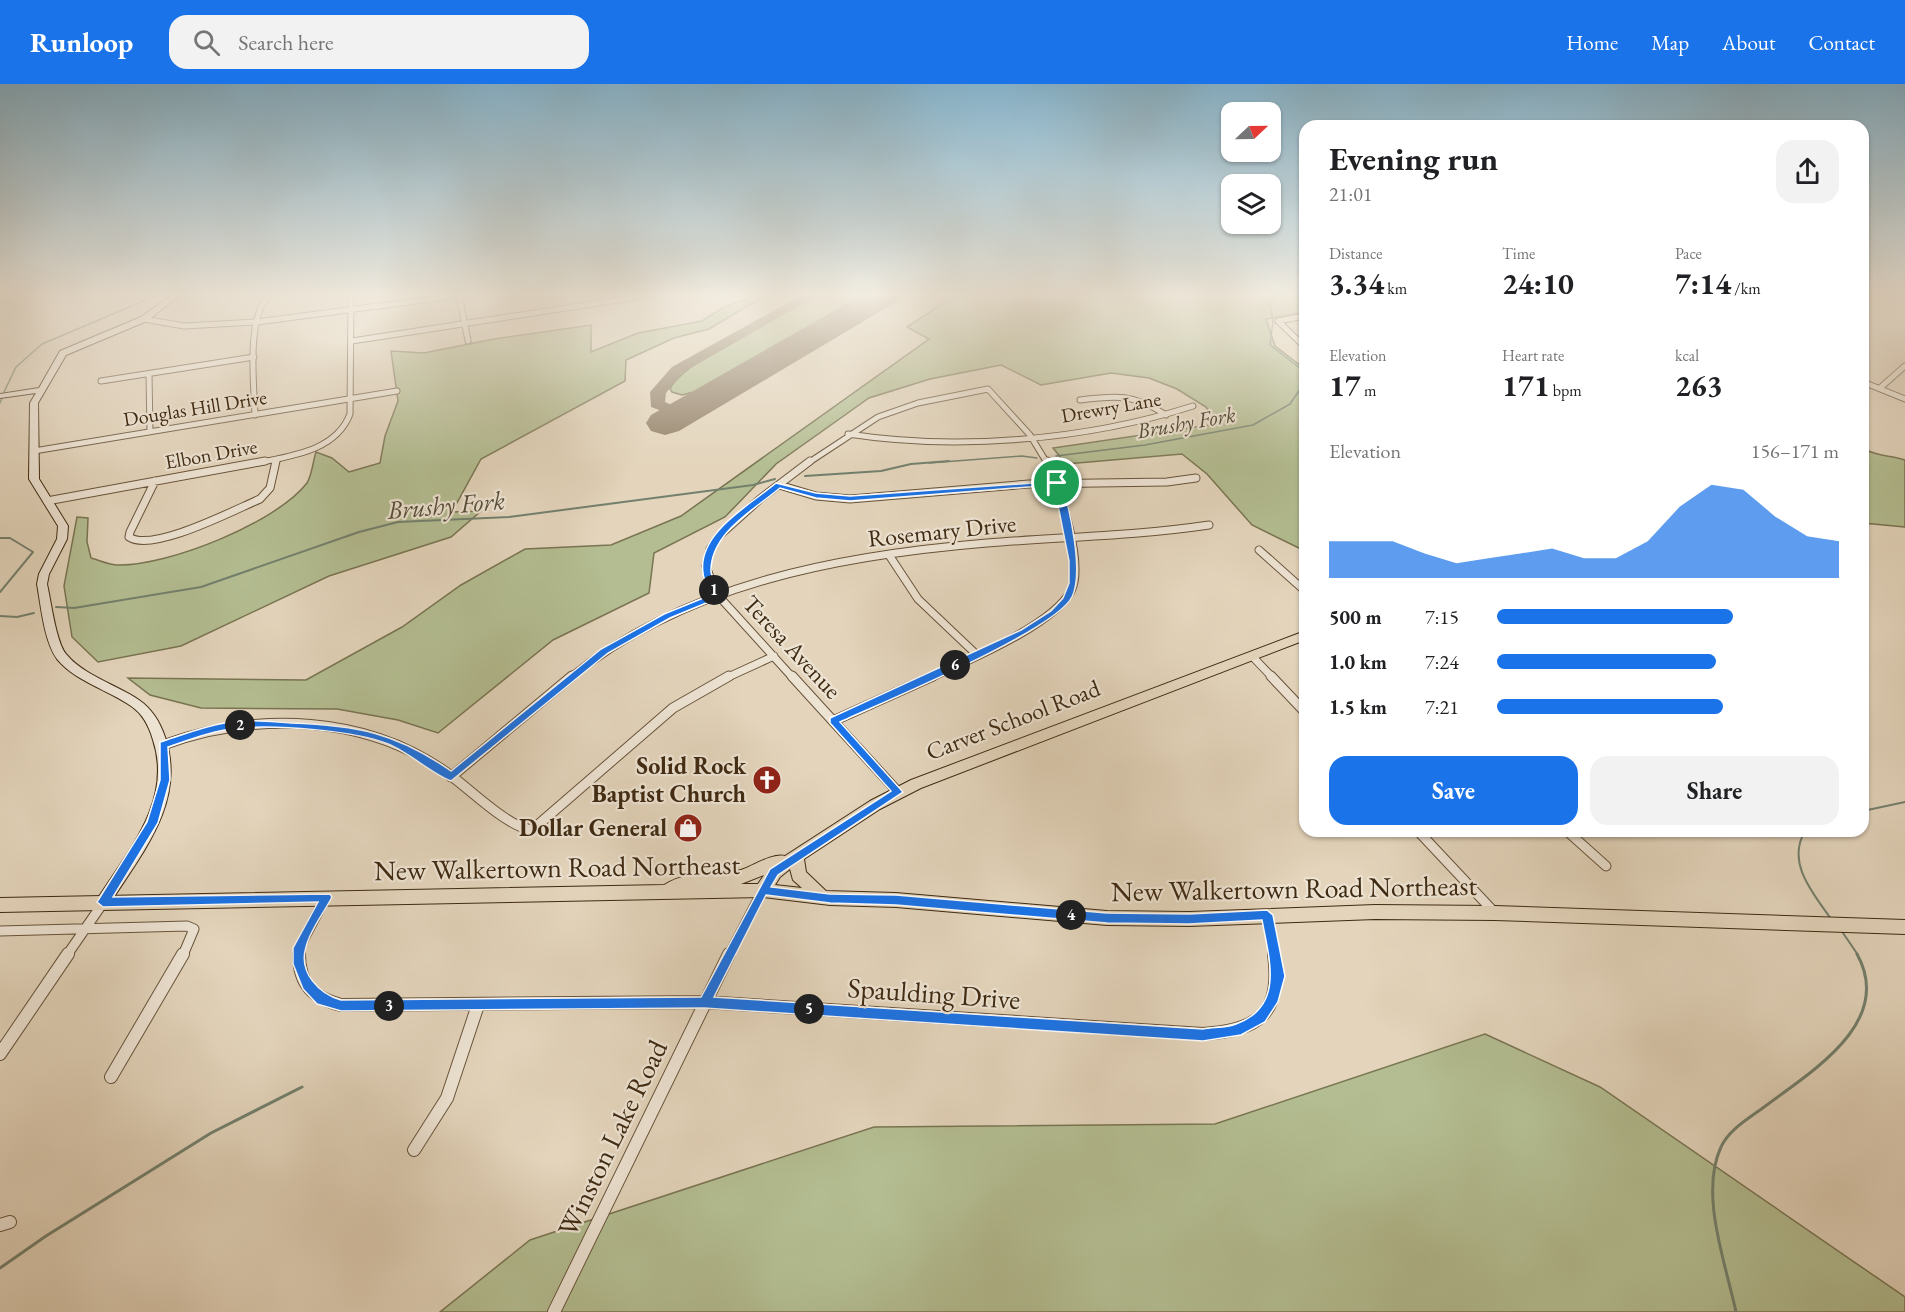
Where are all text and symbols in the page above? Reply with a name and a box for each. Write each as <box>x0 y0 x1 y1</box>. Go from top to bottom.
search box <box>169 15 589 69</box>
text: Runloop <box>30 24 133 60</box>
icon: search <box>190 26 223 59</box>
text: Search here <box>238 28 334 57</box>
text: Home <box>1566 29 1618 56</box>
text: Map <box>1651 29 1689 56</box>
text: About <box>1722 29 1775 56</box>
text: Contact <box>1808 29 1875 56</box>
north arrow <box>1221 102 1281 162</box>
map controls <box>1221 102 1281 234</box>
text: Evening run <box>1329 137 1498 180</box>
button: share <box>1776 140 1839 203</box>
button: layers <box>1221 174 1281 234</box>
text: 21:01 <box>1329 181 1372 207</box>
text: Distance <box>1329 243 1382 264</box>
text: Time <box>1502 243 1535 264</box>
text: Pace <box>1675 243 1702 264</box>
text: 3.34 <box>1329 264 1384 303</box>
text: 24:10 <box>1502 264 1574 303</box>
text: 7:14 <box>1675 264 1731 303</box>
text: km <box>1384 278 1407 299</box>
text: /km <box>1731 278 1761 299</box>
text: Elevation <box>1329 345 1387 366</box>
text: Heart rate <box>1502 345 1564 366</box>
text: kcal <box>1675 345 1699 366</box>
text: 17 <box>1329 366 1361 405</box>
text: 171 <box>1502 366 1550 405</box>
text: 263 <box>1675 366 1723 405</box>
text: m <box>1361 380 1376 401</box>
text: bpm <box>1550 380 1582 401</box>
street label: Douglas Hill Drive <box>121 384 269 432</box>
street label: Drewry Lane <box>1059 385 1163 429</box>
water label: Brushy Fork <box>1133 400 1238 446</box>
street label: Elbon Drive <box>163 433 260 475</box>
text: Elevation <box>1329 438 1401 464</box>
text: 156–171 m <box>1751 438 1839 464</box>
pin <box>1031 457 1082 508</box>
icon: arrive <box>1040 466 1073 499</box>
water label: Brushy Fork <box>385 483 506 527</box>
street label: Rosemary Drive <box>866 507 1018 554</box>
pin: 1 <box>699 575 729 605</box>
text: 1 <box>710 579 718 600</box>
street label: Teresa Avenue <box>736 588 848 705</box>
text: 500 m <box>1329 604 1382 630</box>
text: 7:15 <box>1425 604 1459 630</box>
text: 1.0 km <box>1329 649 1387 675</box>
text: 7:24 <box>1425 649 1459 675</box>
pin: 6 <box>940 650 970 680</box>
text: 6 <box>951 654 959 675</box>
street label: Carver School Road <box>921 672 1105 767</box>
text: 1.5 km <box>1329 694 1387 720</box>
text: 7:21 <box>1425 694 1459 720</box>
pin: 2 <box>225 710 255 740</box>
text: 2 <box>236 714 244 735</box>
place label: Solid Rock Baptist Church <box>592 750 747 809</box>
button: Save <box>1329 756 1578 825</box>
button: Share <box>1590 756 1839 825</box>
church icon: Solid Rock Baptist Church <box>751 764 783 796</box>
place label: Dollar General <box>519 812 667 843</box>
shop icon: Dollar General <box>672 812 704 844</box>
street label: New Walkertown Road Northeast <box>373 846 741 888</box>
street label: New Walkertown Road Northeast <box>1110 867 1478 909</box>
pin: 4 <box>1056 900 1086 930</box>
text: 4 <box>1067 904 1075 925</box>
street label: Spaulding Drive <box>846 969 1022 1017</box>
pin: 3 <box>374 991 404 1021</box>
pin: 5 <box>794 994 824 1024</box>
text: 3 <box>385 995 393 1016</box>
text: 5 <box>805 998 813 1019</box>
street label: Winston Lake Road <box>549 1033 676 1242</box>

